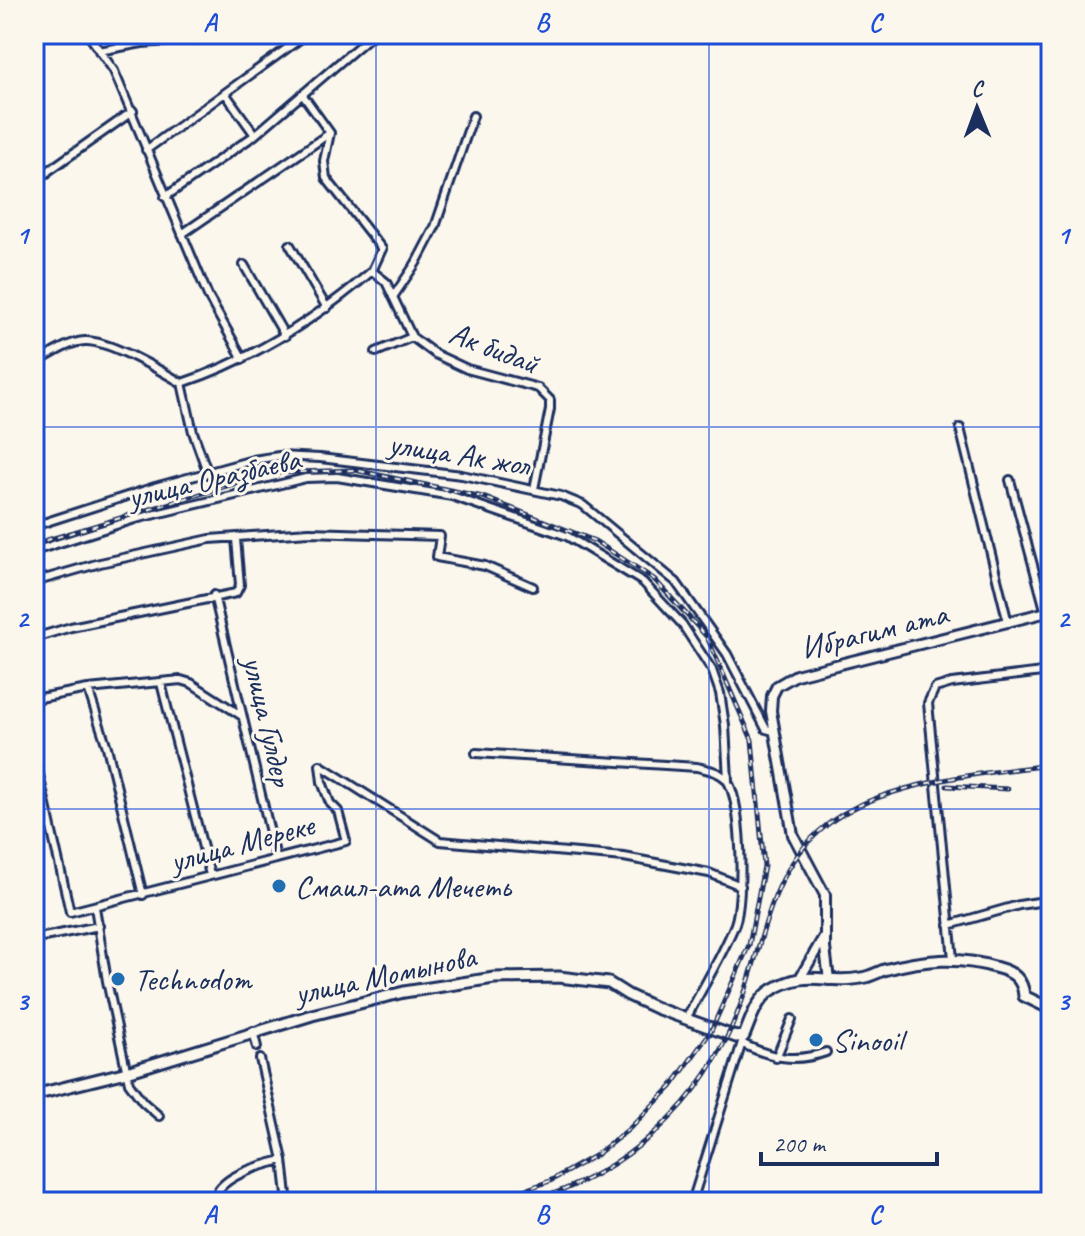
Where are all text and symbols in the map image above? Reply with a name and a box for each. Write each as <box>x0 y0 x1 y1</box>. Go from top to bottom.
text: A <box>203 6 218 39</box>
text: B <box>535 6 551 39</box>
text: C <box>869 6 885 39</box>
north arrow <box>937 68 1017 148</box>
text: С <box>971 75 986 103</box>
text: 1 <box>16 219 31 252</box>
text: 1 <box>1057 219 1072 252</box>
street label: Ак бидай <box>444 312 546 384</box>
street label: улица Ак жол <box>384 422 535 486</box>
street label: улица Оразбаева <box>122 438 306 518</box>
street label: Ибрагим ата <box>796 592 954 669</box>
text: 2 <box>16 602 30 635</box>
text: 2 <box>1057 602 1071 635</box>
street label: улица Гулдер <box>233 650 303 792</box>
street label: улица Мереке <box>164 803 321 882</box>
place label: Смаил-ата Мечеть <box>295 866 513 907</box>
marker: Смаил-ата Мечеть <box>270 877 288 895</box>
street label: улица Момынова <box>289 935 481 1015</box>
place label: Technodom <box>134 959 254 1000</box>
marker: Technodom <box>109 970 127 988</box>
text: 3 <box>16 985 30 1018</box>
text: 3 <box>1057 985 1071 1018</box>
place label: Sinooil <box>832 1020 908 1061</box>
marker: Sinooil <box>807 1031 825 1049</box>
scale bar <box>761 1116 937 1166</box>
text: 200 m <box>773 1129 827 1159</box>
text: A <box>203 1198 218 1231</box>
text: B <box>535 1198 551 1231</box>
text: C <box>869 1198 885 1231</box>

